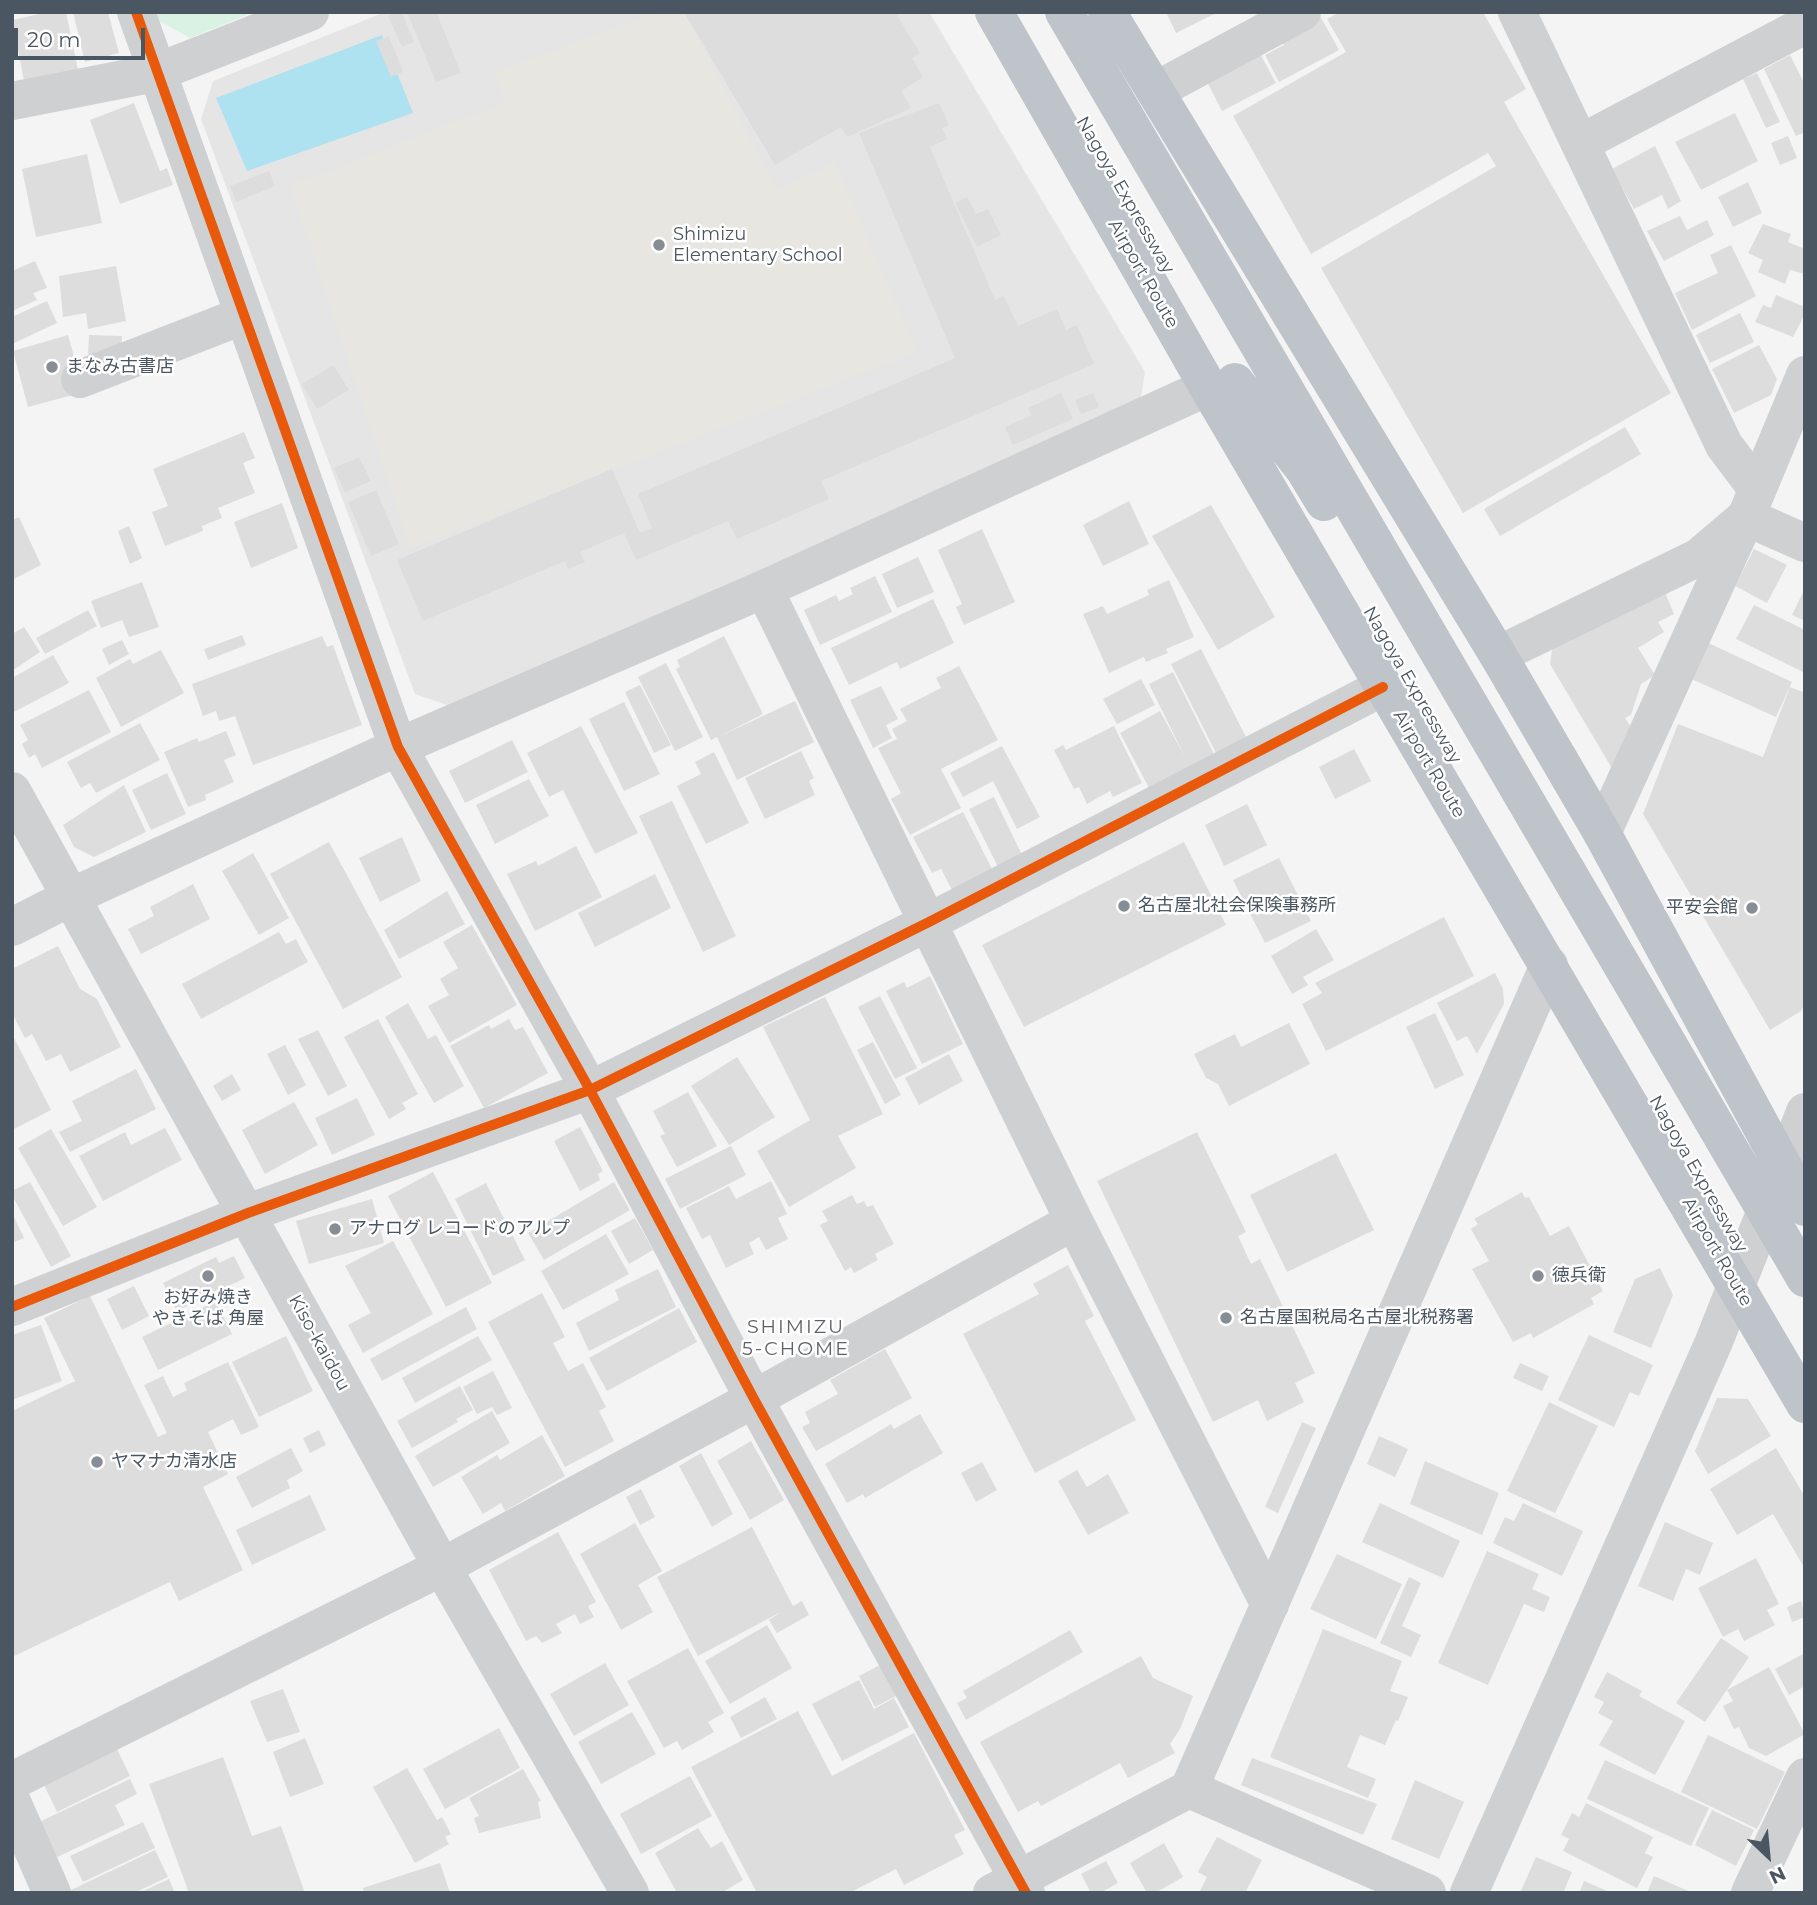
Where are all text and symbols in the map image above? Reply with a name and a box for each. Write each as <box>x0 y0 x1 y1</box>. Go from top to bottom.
scale bar <box>18 14 149 58</box>
text: 20 m <box>27 27 81 52</box>
street label: Nagoya Expressway <box>1071 113 1179 277</box>
street label: Airport Route <box>1103 216 1183 332</box>
place label: Shimizu Elementary School <box>673 224 843 266</box>
marker: Shimizu Elementary School <box>651 237 667 253</box>
place label: まなみ古書店 <box>66 356 174 378</box>
marker: まなみ古書店 <box>44 359 60 375</box>
street label: Nagoya Expressway <box>1358 603 1466 767</box>
street label: Airport Route <box>1388 706 1470 822</box>
place label: 名古屋北社会保険事務所 <box>1138 895 1336 917</box>
place label: 平安会館 <box>1666 897 1738 919</box>
marker: 名古屋北社会保険事務所 <box>1116 898 1132 914</box>
marker: 平安会館 <box>1744 900 1760 916</box>
street label: Nagoya Expressway <box>1644 1092 1752 1256</box>
street label: Airport Route <box>1677 1194 1757 1310</box>
place label: アナログ レコードのアルプ <box>349 1218 570 1240</box>
marker: アナログ レコードのアルプ <box>327 1221 343 1237</box>
place label: 徳兵衛 <box>1552 1265 1606 1287</box>
marker: お好み焼き やきそば 角屋 <box>200 1268 216 1284</box>
marker: 徳兵衛 <box>1530 1268 1546 1284</box>
place label: お好み焼き やきそば 角屋 <box>152 1287 264 1330</box>
street label: Kiso-kaidou <box>284 1291 354 1395</box>
place label: 名古屋国税局名古屋北税務署 <box>1240 1307 1474 1329</box>
marker: 名古屋国税局名古屋北税務署 <box>1218 1310 1234 1326</box>
district label: SHIMIZU 5-CHOME <box>743 1316 849 1360</box>
place label: ヤマナカ清水店 <box>111 1451 237 1473</box>
marker: ヤマナカ清水店 <box>89 1454 105 1470</box>
north arrow <box>1733 1821 1803 1891</box>
text: N <box>1765 1862 1789 1889</box>

